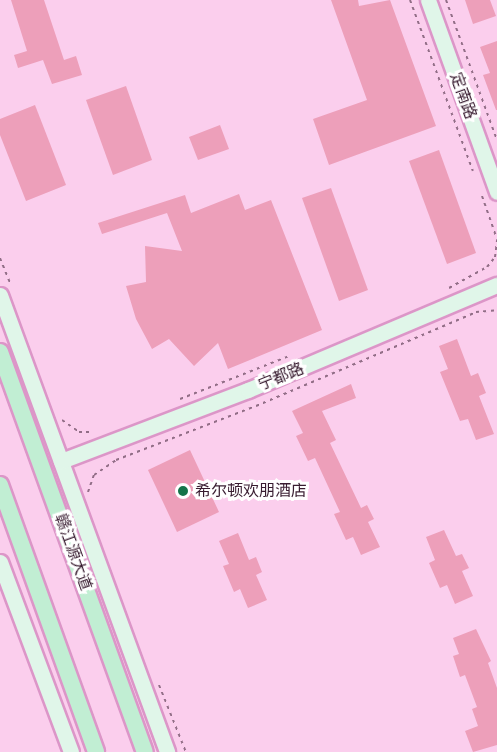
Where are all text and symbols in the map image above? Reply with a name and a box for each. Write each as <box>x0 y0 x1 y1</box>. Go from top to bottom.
street label: 定南路 <box>446 70 480 122</box>
street label: 宁都路 <box>255 359 307 395</box>
place label: 希尔顿欢朋酒店 <box>195 481 307 501</box>
marker: 希尔顿欢朋酒店 <box>176 484 190 498</box>
street label: 赣江源大道 <box>50 511 96 593</box>

